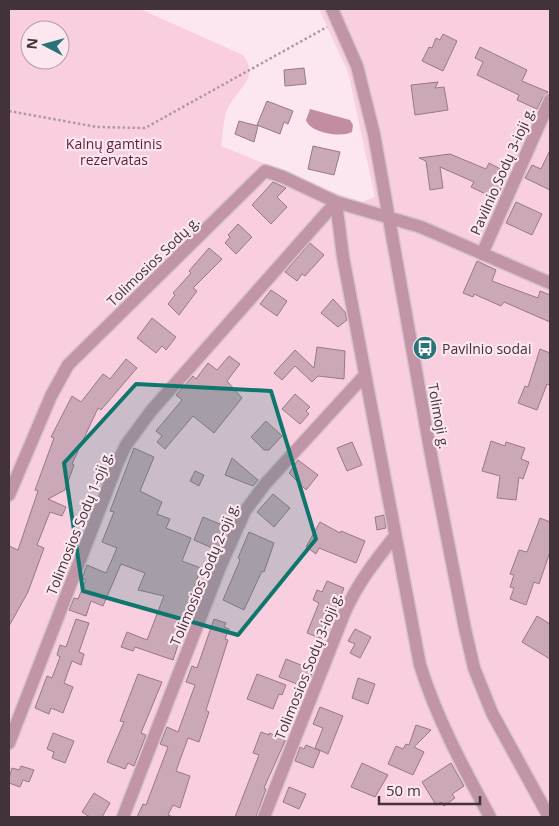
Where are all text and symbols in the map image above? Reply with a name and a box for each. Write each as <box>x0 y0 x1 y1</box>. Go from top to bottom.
north arrow <box>20 20 70 70</box>
text: N <box>22 37 42 50</box>
street label: Pavilnio Sodų 3-ioji g. <box>465 104 539 238</box>
park label: Kalnų gamtinis rezervatas <box>66 134 163 169</box>
street label: Tolimosios Sodų g. <box>103 212 203 310</box>
bus stop icon: Pavilnio sodai <box>412 335 438 361</box>
place label: Pavilnio sodai <box>442 339 531 358</box>
street label: Tolimoji g. <box>424 382 454 450</box>
street label: Tolimosios Sodų 1-oji g. <box>41 448 117 598</box>
street label: Tolimosios Sodų 2-oji g. <box>165 500 243 648</box>
street label: Tolimosios Sodų 3-ioji g. <box>270 590 346 742</box>
scale bar <box>379 774 480 806</box>
text: 50 m <box>386 780 421 800</box>

